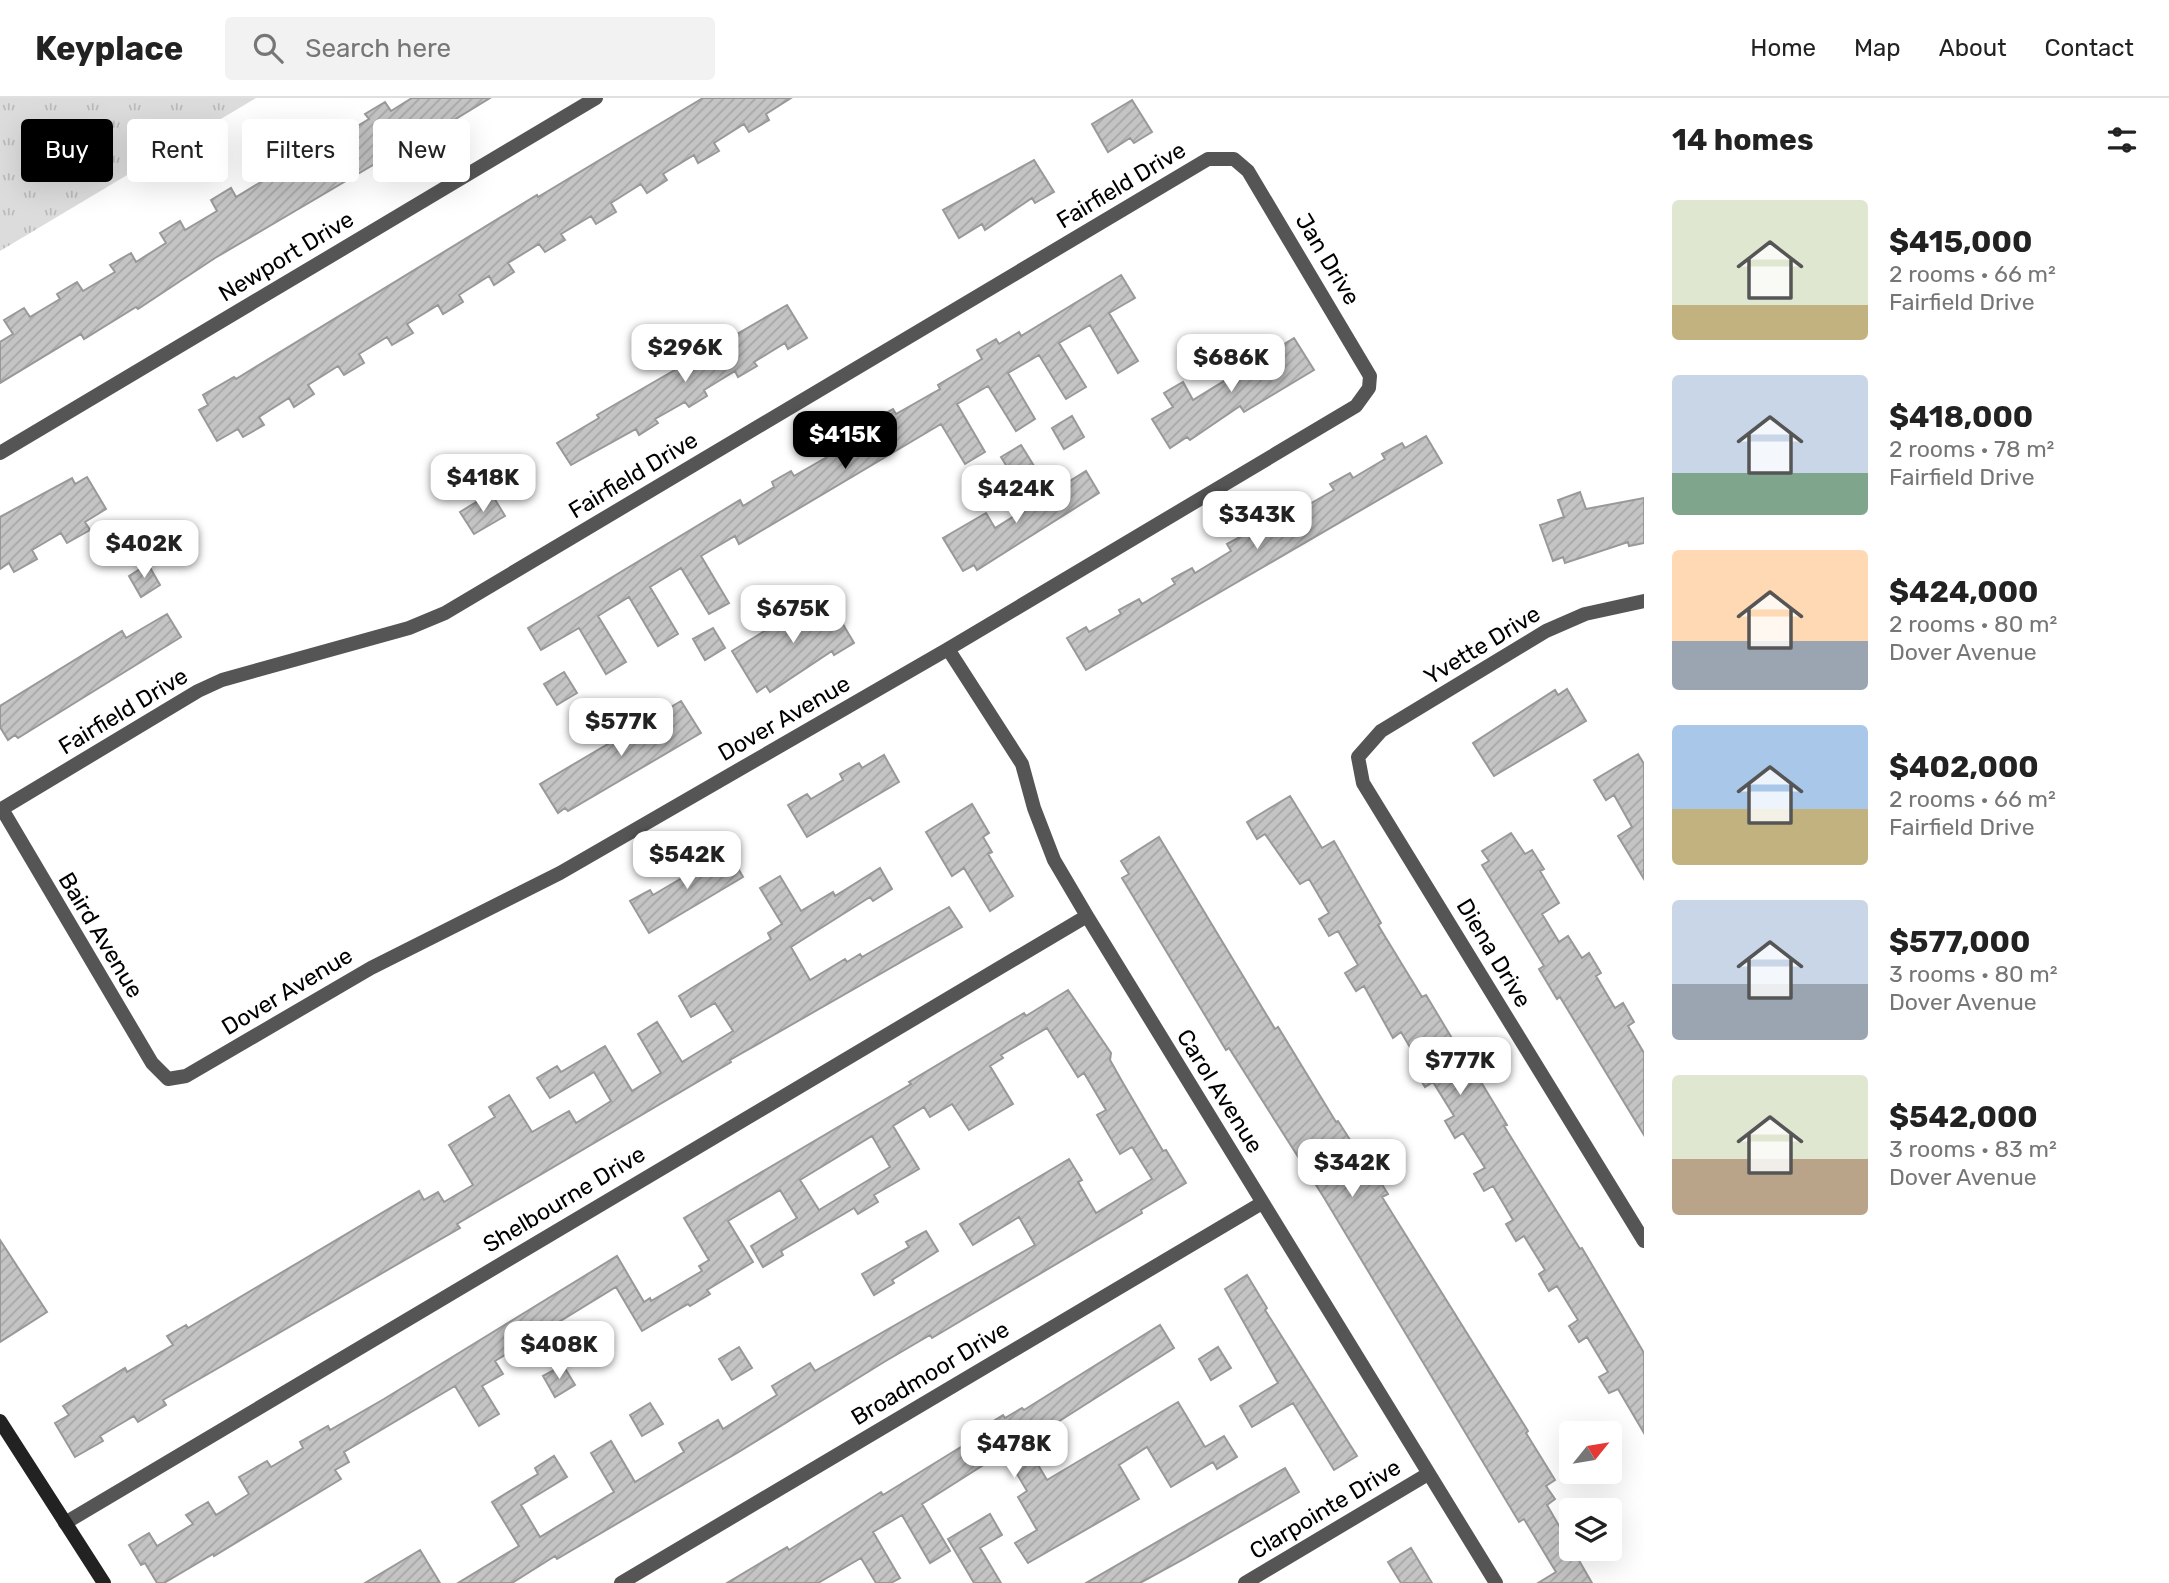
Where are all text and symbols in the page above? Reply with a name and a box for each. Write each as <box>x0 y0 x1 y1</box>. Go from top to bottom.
search box <box>225 17 715 80</box>
text: Keyplace <box>35 29 183 68</box>
icon: search <box>249 29 287 67</box>
text: Search here <box>305 33 451 64</box>
text: Home <box>1750 34 1816 62</box>
text: Map <box>1854 34 1901 62</box>
text: About <box>1939 34 2007 62</box>
text: Contact <box>2045 34 2134 62</box>
chip: Buy <box>21 119 113 182</box>
chip: Rent <box>127 119 228 182</box>
chip: Filters <box>242 119 359 182</box>
chip: New <box>373 119 470 182</box>
icon: filters <box>2103 121 2141 159</box>
text: 14 homes <box>1672 122 1814 158</box>
street label: Fairfield Drive <box>1051 136 1191 234</box>
street label: Newport Drive <box>213 205 359 307</box>
street label: Jan Drive <box>1290 208 1366 310</box>
text: $415,000 <box>1889 224 2032 260</box>
icon: home <box>1728 228 1812 312</box>
text: 2 rooms · 66 m² <box>1889 260 2056 288</box>
text: Fairfield Drive <box>1889 288 2035 316</box>
pin: $296K <box>636 324 734 384</box>
text: $296K <box>647 333 723 361</box>
pin: $686K <box>1182 334 1280 394</box>
text: $686K <box>1193 343 1269 371</box>
text: $418,000 <box>1889 399 2033 435</box>
icon: home <box>1728 403 1812 487</box>
pin: $415K <box>796 412 894 471</box>
text: $415K <box>809 420 881 448</box>
street label: Fairfield Drive <box>563 426 703 524</box>
text: 2 rooms · 78 m² <box>1889 435 2054 463</box>
pin: $418K <box>434 454 532 514</box>
text: $418K <box>447 463 519 491</box>
text: Fairfield Drive <box>1889 463 2035 491</box>
pin: $424K <box>967 466 1065 525</box>
text: $424K <box>978 474 1054 502</box>
pin: $343K <box>1208 491 1306 551</box>
text: $343K <box>1219 500 1295 528</box>
pin: $402K <box>95 520 193 580</box>
text: $402K <box>106 529 182 557</box>
text: $424,000 <box>1889 574 2039 610</box>
icon: home <box>1728 578 1812 662</box>
pin: $675K <box>744 586 842 645</box>
text: $675K <box>757 594 829 622</box>
street label: Yvette Drive <box>1419 599 1545 691</box>
text: 2 rooms · 80 m² <box>1889 610 2057 638</box>
text: Dover Avenue <box>1889 638 2037 666</box>
street label: Fairfield Drive <box>53 662 193 760</box>
street label: Dover Avenue <box>713 669 855 767</box>
pin: $577K <box>572 698 670 758</box>
text: $577K <box>585 707 657 735</box>
text: $402,000 <box>1889 749 2039 785</box>
icon: home <box>1728 753 1812 837</box>
text: 2 rooms · 66 m² <box>1889 785 2056 813</box>
text: Fairfield Drive <box>1889 813 2035 841</box>
pin: $542K <box>638 832 736 891</box>
text: $542K <box>649 840 725 868</box>
street label: Baird Avenue <box>53 867 149 1003</box>
street label: Diena Drive <box>1451 894 1537 1012</box>
text: $577,000 <box>1889 924 2030 960</box>
icon: home <box>1728 928 1812 1012</box>
street label: Dover Avenue <box>217 941 357 1041</box>
text: 3 rooms · 80 m² <box>1889 960 2058 988</box>
text: Dover Avenue <box>1889 988 2037 1016</box>
street label: Carol Avenue <box>1171 1024 1269 1158</box>
pin: $777K <box>1411 1038 1509 1097</box>
text: $777K <box>1425 1046 1495 1074</box>
text: $542,000 <box>1889 1099 2038 1135</box>
icon: home <box>1728 1103 1812 1187</box>
text: 3 rooms · 83 m² <box>1889 1135 2057 1163</box>
street label: Shelbourne Drive <box>478 1140 650 1258</box>
pin: $342K <box>1303 1140 1401 1199</box>
text: $342K <box>1314 1148 1390 1176</box>
text: Dover Avenue <box>1889 1163 2037 1191</box>
street label: Broadmoor Drive <box>846 1315 1014 1431</box>
pin: $408K <box>510 1322 608 1381</box>
text: $408K <box>520 1330 598 1358</box>
pin: $478K <box>965 1420 1063 1480</box>
north arrow <box>1559 1421 1622 1484</box>
map controls <box>1559 1421 1622 1561</box>
text: $478K <box>977 1429 1051 1457</box>
street label: Clarpointe Drive <box>1244 1453 1406 1565</box>
button: layers <box>1559 1498 1622 1561</box>

